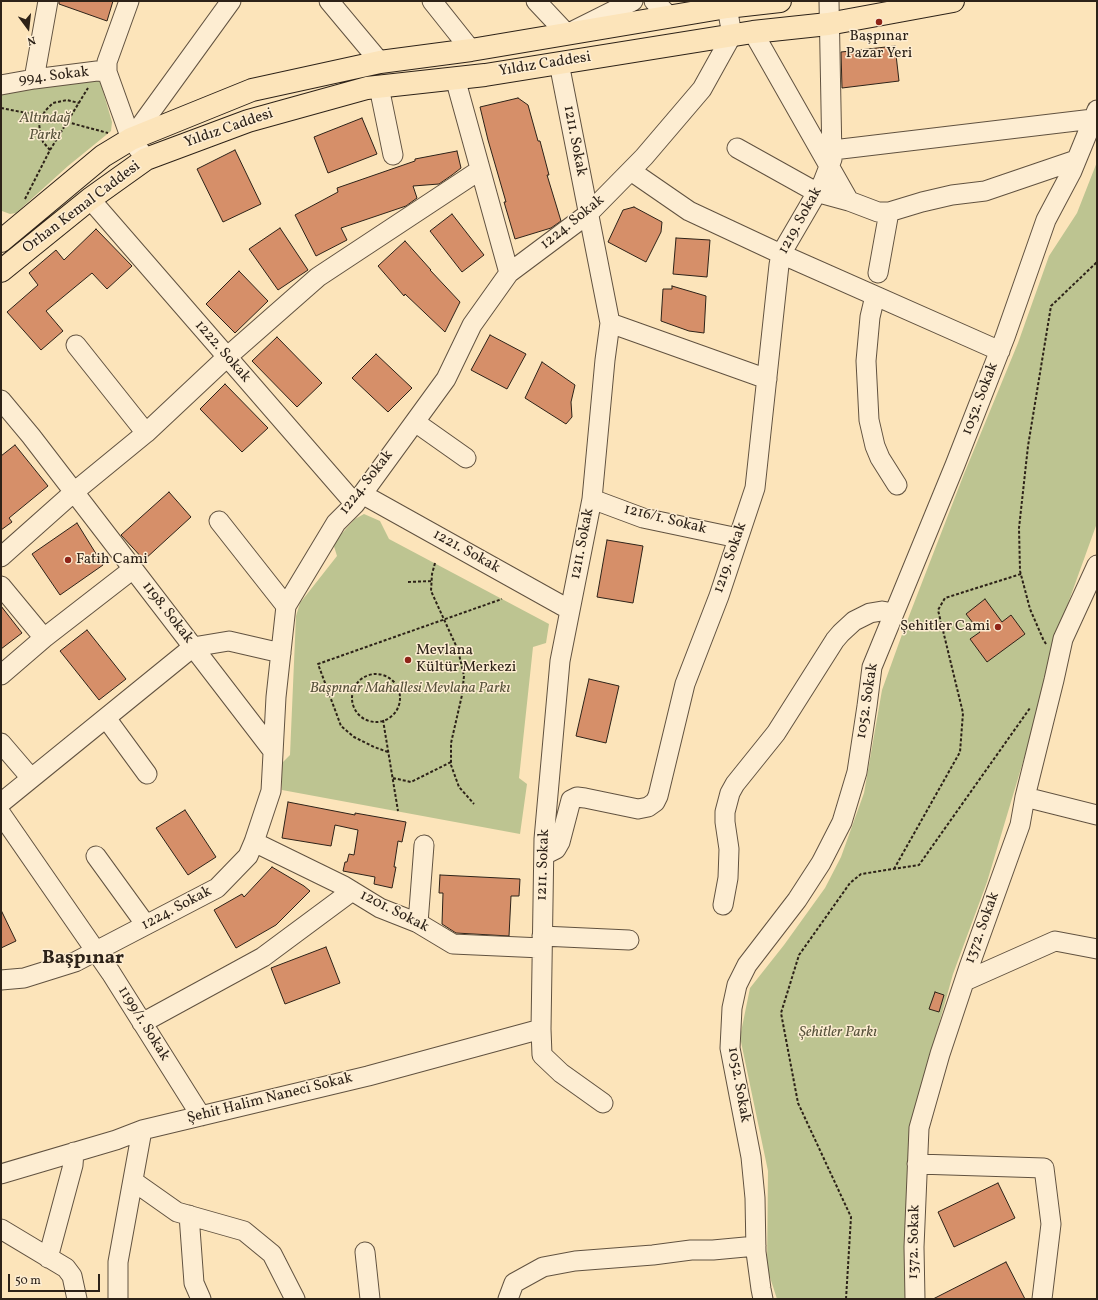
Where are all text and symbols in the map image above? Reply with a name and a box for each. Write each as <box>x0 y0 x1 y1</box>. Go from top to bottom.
north arrow <box>8 8 48 48</box>
marker: Başpınar Pazar Yeri <box>874 17 884 27</box>
place label: Başpınar Pazar Yeri <box>846 28 912 63</box>
text: N <box>25 32 37 48</box>
street label: Yıldız Caddesi <box>498 49 592 81</box>
street label: 994. Sokak <box>18 64 90 90</box>
street label: 1211. Sokak <box>558 104 590 178</box>
street label: Yıldız Caddesi <box>182 105 276 153</box>
park label: Altındağ Parkı <box>19 110 71 145</box>
street label: Orhan Kemal Caddesi <box>20 158 144 258</box>
street label: 1219. Sokak <box>775 184 827 258</box>
street label: 1224. Sokak <box>537 192 609 254</box>
street label: 1222. Sokak <box>190 317 254 387</box>
street label: 1052. Sokak <box>959 360 1003 438</box>
street label: 1224. Sokak <box>336 447 398 519</box>
street label: 1216/1. Sokak <box>622 501 708 539</box>
street label: 1211. Sokak <box>567 507 599 581</box>
street label: 1219. Sokak <box>710 520 752 596</box>
street label: 1221. Sokak <box>429 526 503 578</box>
place label: Fatih Cami <box>76 551 148 569</box>
marker: Fatih Cami <box>63 555 73 565</box>
street label: 1198. Sokak <box>137 578 197 648</box>
place label: Şehitler Cami <box>900 618 990 636</box>
marker: Şehitler Cami <box>993 622 1003 632</box>
place label: Mevlana Kültür Merkezi <box>416 642 516 677</box>
marker: Mevlana Kültür Merkezi <box>403 655 413 665</box>
street label: 1052. Sokak <box>853 662 883 740</box>
park label: Başpınar Mahallesi Mevlana Parkı <box>310 680 510 698</box>
street label: 1211. Sokak <box>534 829 554 901</box>
street label: 1224. Sokak <box>139 883 215 935</box>
street label: 1201. Sokak <box>356 887 432 937</box>
street label: 1372. Sokak <box>962 890 1004 966</box>
district label: Başpınar <box>42 949 124 971</box>
street label: 1199/1. Sokak <box>113 983 173 1065</box>
park label: Şehitler Parkı <box>799 1024 877 1042</box>
street label: 1052. Sokak <box>723 1046 753 1124</box>
street label: Şehit Halim Naneci Sokak <box>185 1070 355 1128</box>
street label: 1372. Sokak <box>905 1204 925 1280</box>
scale bar <box>10 1266 102 1292</box>
text: 50 m <box>15 1273 41 1289</box>

